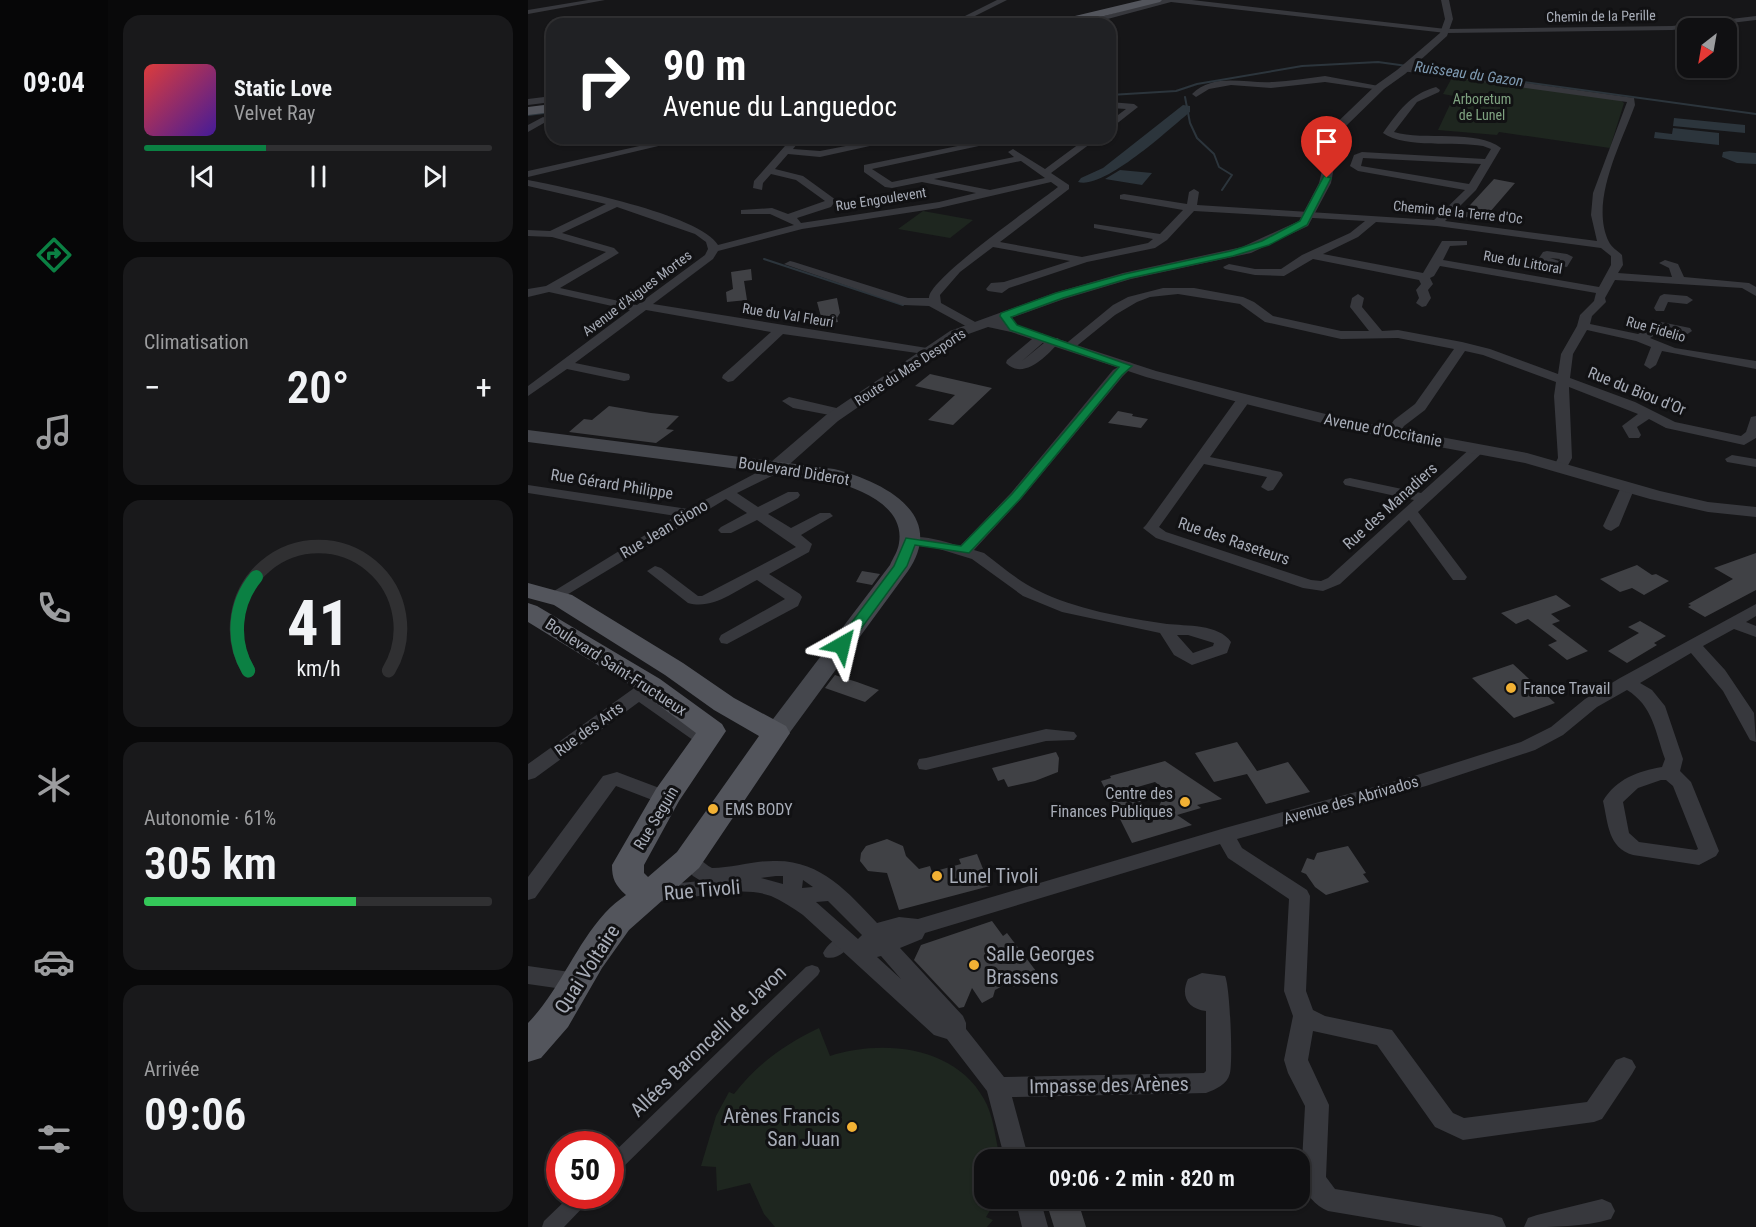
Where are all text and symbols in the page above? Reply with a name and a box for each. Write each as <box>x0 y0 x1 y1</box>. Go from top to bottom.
street label: Chemin de la Perille <box>1546 7 1656 25</box>
north arrow <box>1677 18 1737 78</box>
map controls <box>1677 18 1737 78</box>
text: 90 m <box>663 41 746 90</box>
icon: right <box>564 42 642 120</box>
water label: Ruisseau du Gazon <box>1414 57 1524 91</box>
text: 09:04 <box>23 67 85 99</box>
text: Static Love <box>234 76 332 101</box>
text: Avenue du Languedoc <box>663 91 897 123</box>
park label: Arboretum de Lunel <box>1453 91 1511 123</box>
text: Velvet Ray <box>234 101 315 125</box>
pin <box>1301 116 1352 178</box>
icon: arrive <box>1310 125 1343 158</box>
icon: previous <box>186 160 219 193</box>
icon: pause <box>302 160 335 193</box>
icon: next <box>418 160 451 193</box>
street label: Rue Engoulevent <box>835 184 927 214</box>
street label: Chemin de la Terre d'Oc <box>1392 197 1524 227</box>
icon: directions <box>33 234 75 276</box>
street label: Avenue d'Aigues Mortes <box>579 247 695 339</box>
street label: Rue du Littoral <box>1482 247 1564 277</box>
street label: Rue du Val Fleuri <box>741 300 835 330</box>
street label: Rue Fidelio <box>1625 313 1687 345</box>
street label: Route du Mas Desports <box>852 325 968 409</box>
text: Climatisation <box>144 330 249 354</box>
text: 20° <box>287 361 349 414</box>
street label: Rue du Biou d'Or <box>1585 363 1689 419</box>
text: − <box>144 368 161 407</box>
text: + <box>476 368 492 407</box>
street label: Avenue d'Occitanie <box>1322 409 1444 451</box>
icon: music <box>33 411 75 453</box>
street label: Boulevard Diderot <box>737 453 851 489</box>
street label: Rue des Manadiers <box>1339 459 1441 553</box>
street label: Rue Gérard Philippe <box>549 465 675 503</box>
street label: Rue Jean Giono <box>617 495 711 563</box>
street label: Rue des Raseteurs <box>1176 513 1292 569</box>
icon: phone <box>33 587 75 629</box>
text: 41 <box>286 587 350 660</box>
position arrow <box>810 613 874 677</box>
street label: Boulevard Saint-Fructueux <box>542 614 690 720</box>
text: km/h <box>296 656 340 681</box>
place label: France Travail <box>1523 679 1610 698</box>
marker: France Travail <box>1504 681 1518 695</box>
street label: Rue des Arts <box>551 698 627 760</box>
icon: climate <box>33 764 75 806</box>
street label: Avenue des Abrivados <box>1281 772 1421 828</box>
street label: Rue Seguin <box>630 783 682 853</box>
place label: Centre des Finances Publiques <box>1050 784 1173 821</box>
marker: Centre des Finances Publiques <box>1178 795 1192 809</box>
place label: EMS BODY <box>725 800 793 819</box>
marker: EMS BODY <box>706 802 720 816</box>
text: Autonomie · 61% <box>144 806 276 830</box>
text: 305 km <box>144 837 277 890</box>
place label: Lunel Tivoli <box>949 864 1038 888</box>
marker: Lunel Tivoli <box>930 869 944 883</box>
street label: Rue Tivoli <box>663 875 741 905</box>
street label: Quai Voltaire <box>549 920 625 1018</box>
icon: car <box>33 941 75 983</box>
place label: Salle Georges Brassens <box>986 942 1095 989</box>
marker: Salle Georges Brassens <box>967 958 981 972</box>
street label: Allées Baroncelli de Javon <box>625 960 791 1122</box>
text: Arrivée <box>144 1057 200 1081</box>
street label: Impasse des Arènes <box>1029 1072 1189 1098</box>
text: 09:06 <box>144 1088 246 1141</box>
place label: Arènes Francis San Juan <box>723 1104 840 1151</box>
icon: filters <box>33 1118 75 1160</box>
marker: Arènes Francis San Juan <box>845 1120 859 1134</box>
speed limit sign: 50 <box>546 1131 624 1209</box>
text: 09:06 · 2 min · 820 m <box>1049 1166 1235 1191</box>

